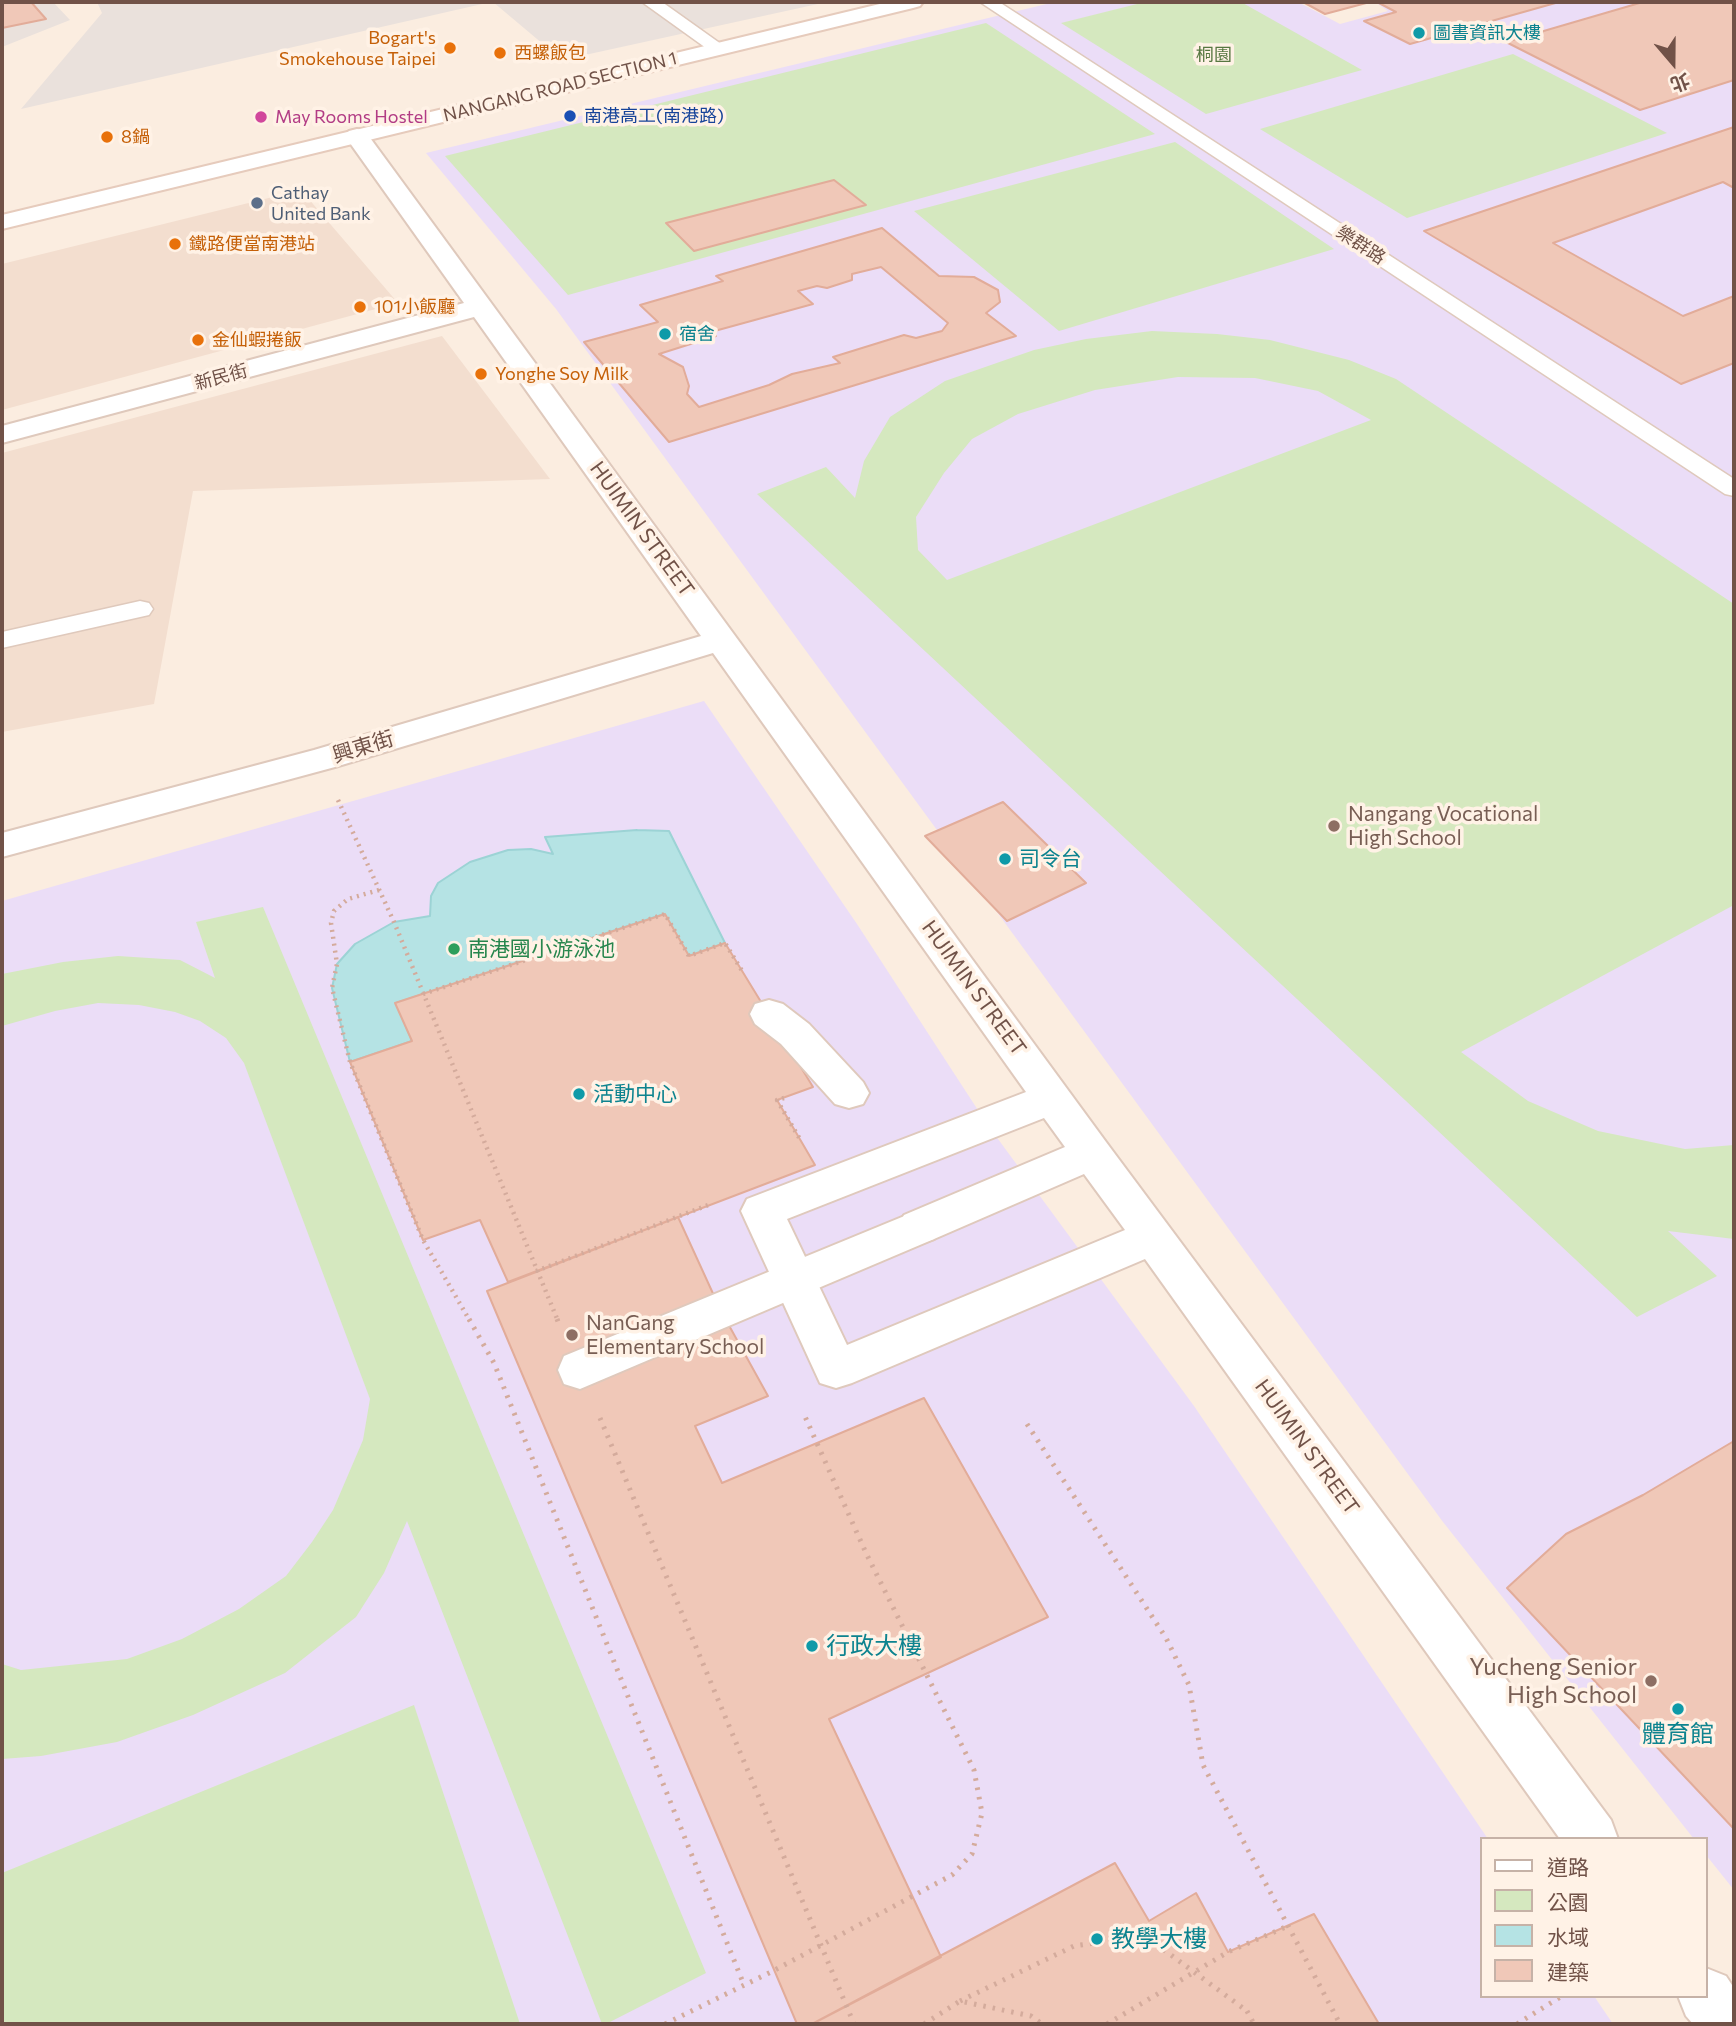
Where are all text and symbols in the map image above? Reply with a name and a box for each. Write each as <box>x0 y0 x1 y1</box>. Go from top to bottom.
place label: 圖書資訊大樓 <box>1433 22 1541 44</box>
marker: 圖書資訊大樓 <box>1411 25 1427 41</box>
place label: Bogart's Smokehouse Taipei <box>279 27 436 70</box>
north arrow <box>1638 28 1708 98</box>
marker: Bogart's Smokehouse Taipei <box>442 40 458 56</box>
place label: 西螺飯包 <box>514 42 586 64</box>
park label: 桐園 <box>1196 44 1232 66</box>
marker: 西螺飯包 <box>492 45 508 61</box>
street label: NANGANG ROAD SECTION 1 <box>441 47 679 127</box>
text: 北 <box>1667 69 1693 97</box>
place label: 南港高工(南港路) <box>584 105 724 127</box>
place label: May Rooms Hostel <box>275 106 428 128</box>
marker: 南港高工(南港路) <box>562 108 578 124</box>
marker: May Rooms Hostel <box>253 109 269 125</box>
place label: 8鍋 <box>121 126 150 148</box>
marker: 8鍋 <box>99 129 115 145</box>
place label: Cathay United Bank <box>271 182 371 224</box>
marker: Cathay United Bank <box>249 195 265 211</box>
street label: 樂群路 <box>1332 221 1390 269</box>
place label: 鐵路便當南港站 <box>189 233 315 255</box>
marker: 鐵路便當南港站 <box>167 236 183 252</box>
place label: 101小飯廳 <box>374 296 455 318</box>
marker: 101小飯廳 <box>352 299 368 315</box>
place label: 宿舍 <box>679 323 715 345</box>
marker: 宿舍 <box>657 326 673 342</box>
place label: 金仙蝦捲飯 <box>212 329 302 351</box>
marker: 金仙蝦捲飯 <box>190 332 206 348</box>
street label: 新民街 <box>192 360 250 394</box>
place label: Yonghe Soy Milk <box>495 363 629 385</box>
marker: Yonghe Soy Milk <box>473 366 489 382</box>
street label: HUIMIN STREET <box>585 457 699 601</box>
street label: 興東街 <box>329 726 397 768</box>
place label: Nangang Vocational High School <box>1348 801 1538 851</box>
marker: Nangang Vocational High School <box>1326 818 1342 834</box>
place label: 司令台 <box>1019 846 1082 872</box>
marker: 司令台 <box>997 851 1013 867</box>
street label: HUIMIN STREET <box>917 916 1031 1060</box>
place label: 南港國小游泳池 <box>468 936 615 962</box>
marker: 南港國小游泳池 <box>446 941 462 957</box>
place label: 活動中心 <box>593 1081 677 1107</box>
marker: 活動中心 <box>571 1086 587 1102</box>
place label: NanGang Elementary School <box>586 1310 764 1360</box>
marker: NanGang Elementary School <box>564 1327 580 1343</box>
street label: HUIMIN STREET <box>1250 1375 1364 1519</box>
place label: 行政大樓 <box>826 1632 922 1660</box>
marker: 行政大樓 <box>804 1638 820 1654</box>
place label: Yucheng Senior High School <box>1469 1653 1637 1709</box>
marker: Yucheng Senior High School <box>1643 1673 1659 1689</box>
marker: 體育館 <box>1670 1701 1686 1717</box>
place label: 體育館 <box>1642 1720 1714 1748</box>
legend <box>1480 1837 1708 1998</box>
text: 道路 <box>1547 1854 1589 1879</box>
text: 公園 <box>1547 1889 1589 1914</box>
text: 水域 <box>1547 1924 1589 1949</box>
place label: 教學大樓 <box>1111 1925 1207 1953</box>
marker: 教學大樓 <box>1089 1931 1105 1947</box>
text: 建築 <box>1547 1959 1589 1984</box>

